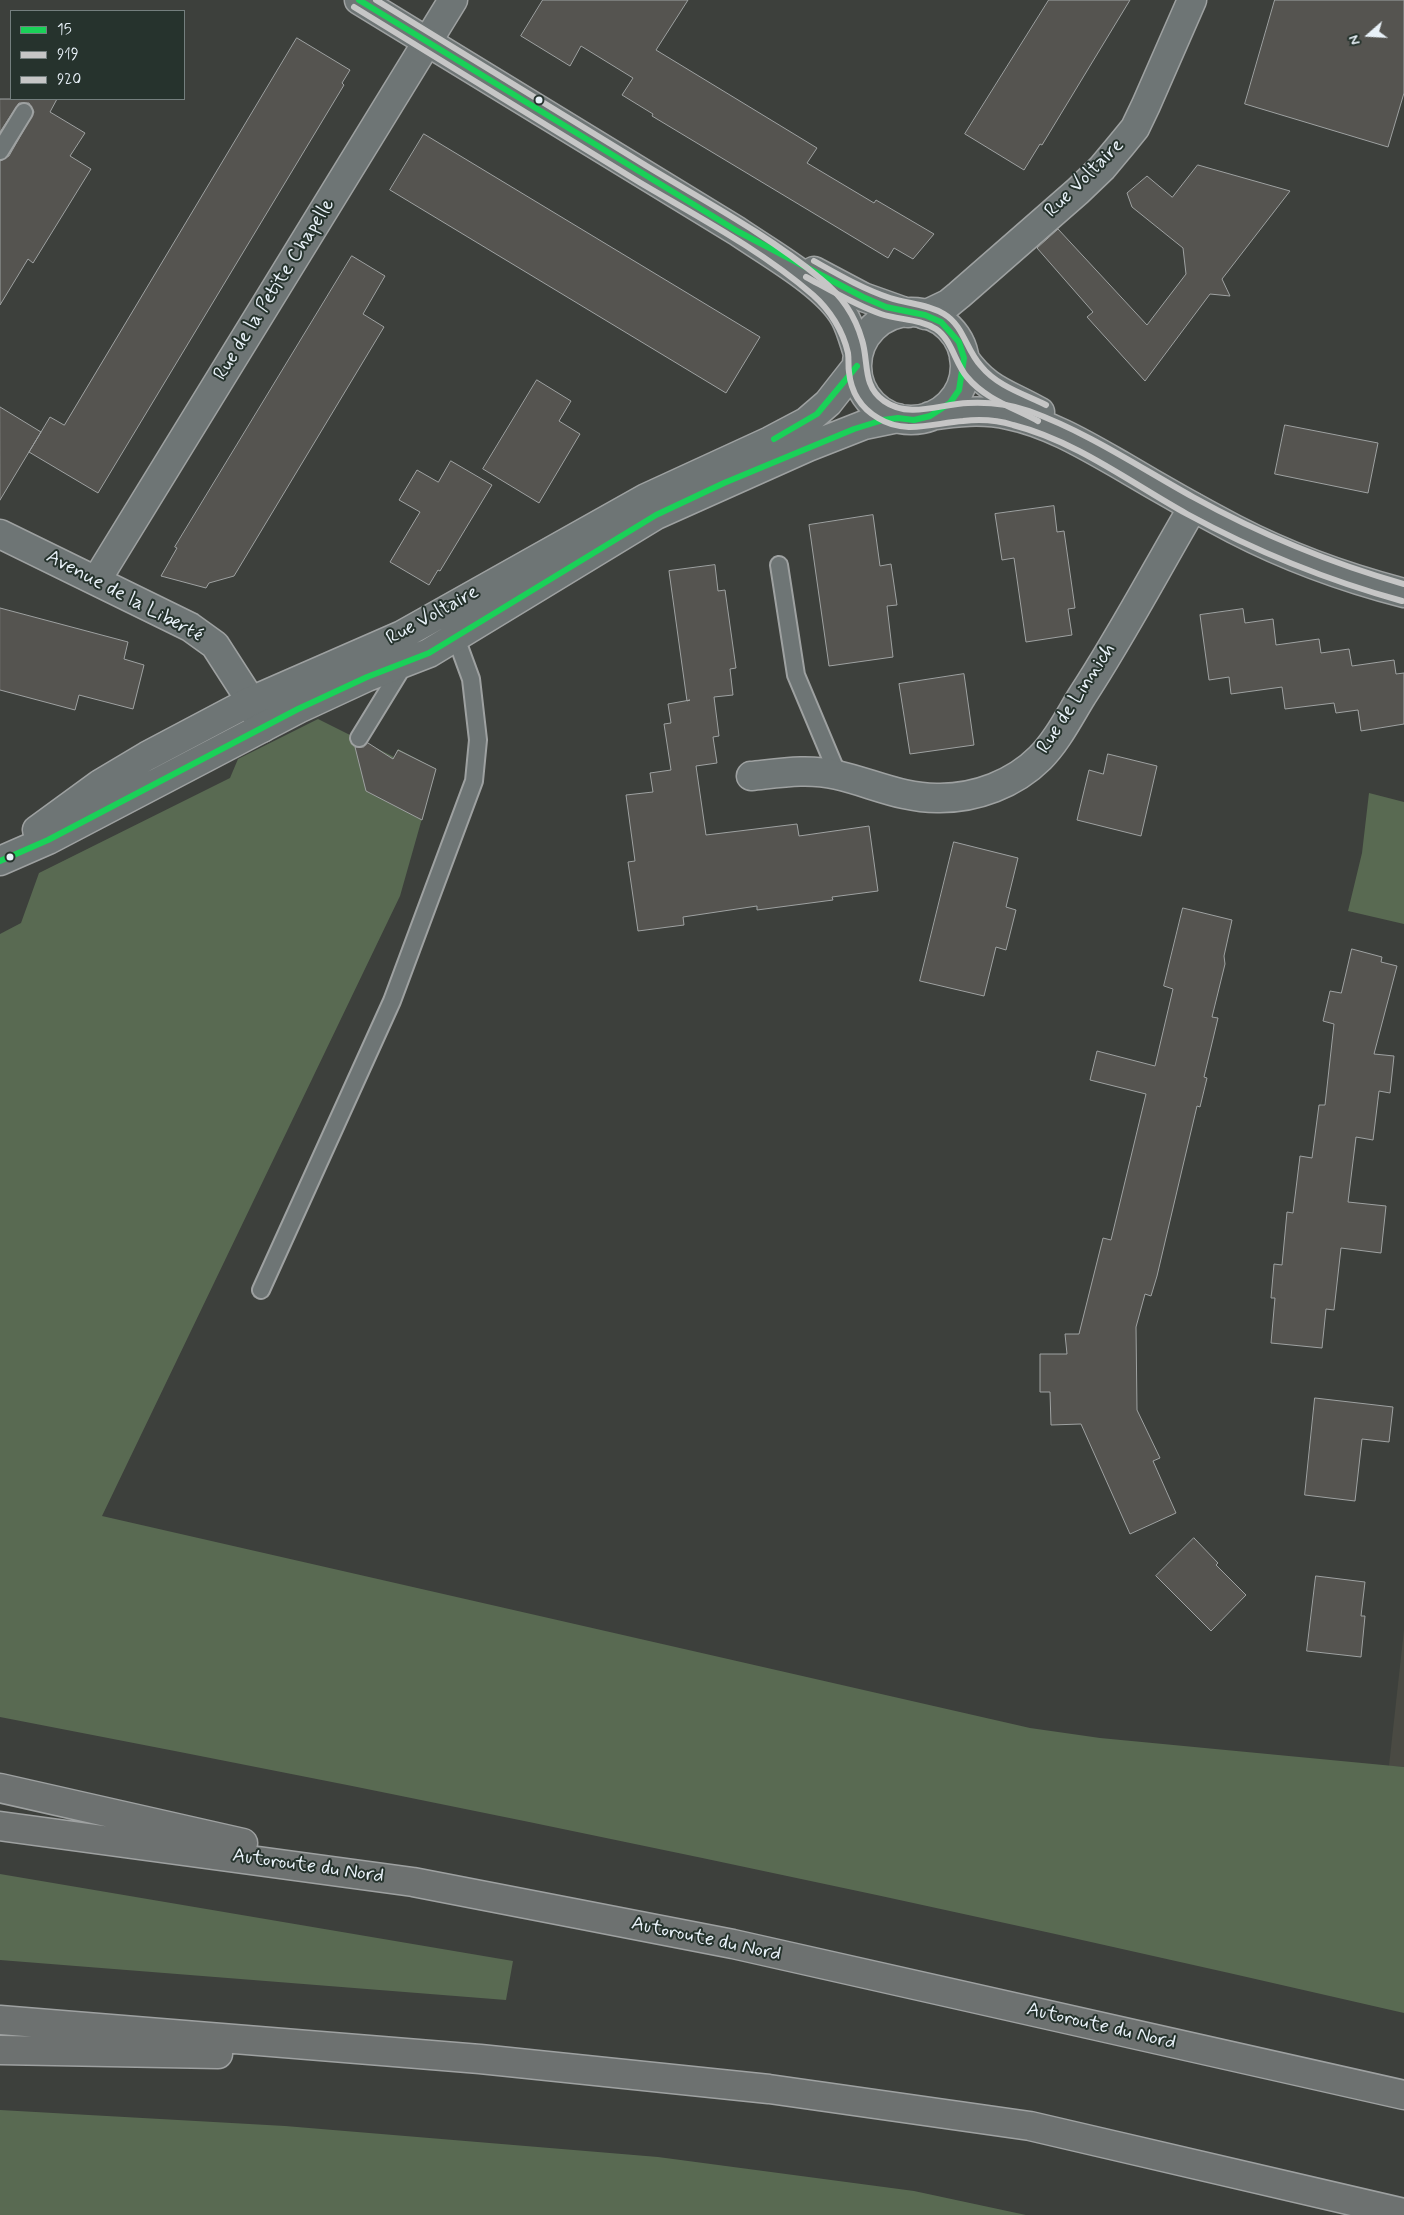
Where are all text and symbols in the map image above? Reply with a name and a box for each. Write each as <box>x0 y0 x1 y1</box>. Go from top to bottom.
legend <box>10 10 185 100</box>
north arrow <box>1344 10 1394 60</box>
text: 15 <box>57 20 72 40</box>
text: N <box>1345 33 1365 47</box>
text: 919 <box>57 45 79 65</box>
text: 920 <box>57 70 81 90</box>
unlabelled marker <box>534 95 544 105</box>
street label: Rue Voltaire <box>1040 134 1130 224</box>
street label: Rue de la Petite Chapelle <box>209 195 341 385</box>
street label: Avenue de la Liberté <box>42 546 206 648</box>
street label: Rue Voltaire <box>382 581 484 651</box>
street label: Rue de Linnich <box>1032 639 1122 759</box>
unlabelled marker <box>5 852 15 862</box>
street label: Autoroute du Nord <box>231 1844 385 1890</box>
street label: Autoroute du Nord <box>629 1912 783 1968</box>
street label: Autoroute du Nord <box>1024 1998 1178 2056</box>

